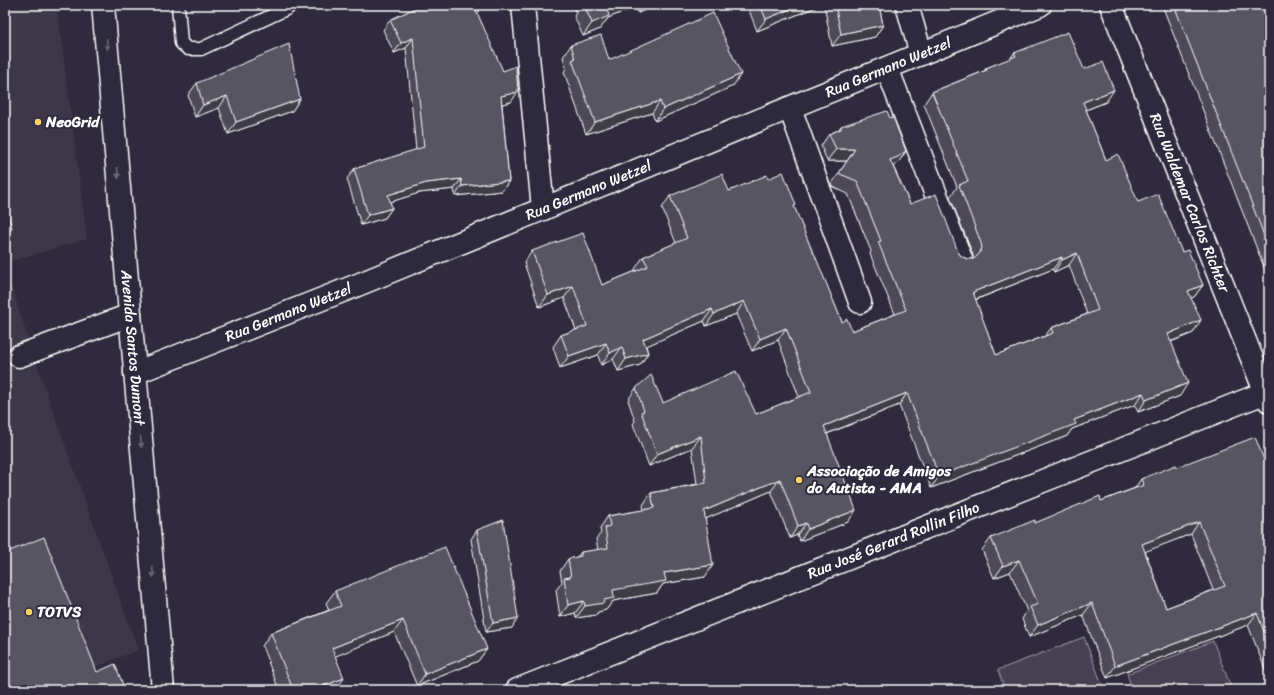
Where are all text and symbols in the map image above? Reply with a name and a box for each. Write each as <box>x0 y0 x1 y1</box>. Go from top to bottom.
street label: Rua Germano Wetzel <box>821 29 956 105</box>
one-way arrow <box>103 38 110 50</box>
place label: NeoGrid <box>45 109 100 135</box>
street label: Rua Waldemar Carlos Richter <box>1142 109 1238 297</box>
marker: NeoGrid <box>33 117 43 127</box>
street label: Rua Germano Wetzel <box>521 152 656 228</box>
one-way arrow <box>115 167 121 179</box>
street label: Avenida Santos Dumont <box>113 268 153 427</box>
street label: Rua Germano Wetzel <box>221 275 356 349</box>
one-way arrow <box>138 436 145 448</box>
place label: Associação de Amigos do Autista - AMA <box>806 458 952 501</box>
marker: Associação de Amigos do Autista - AMA <box>794 475 804 485</box>
street label: Rua José Gerard Rollin Filho <box>803 494 984 586</box>
one-way arrow <box>149 566 156 578</box>
place label: TOTVS <box>37 599 82 625</box>
marker: TOTVS <box>24 607 34 617</box>

